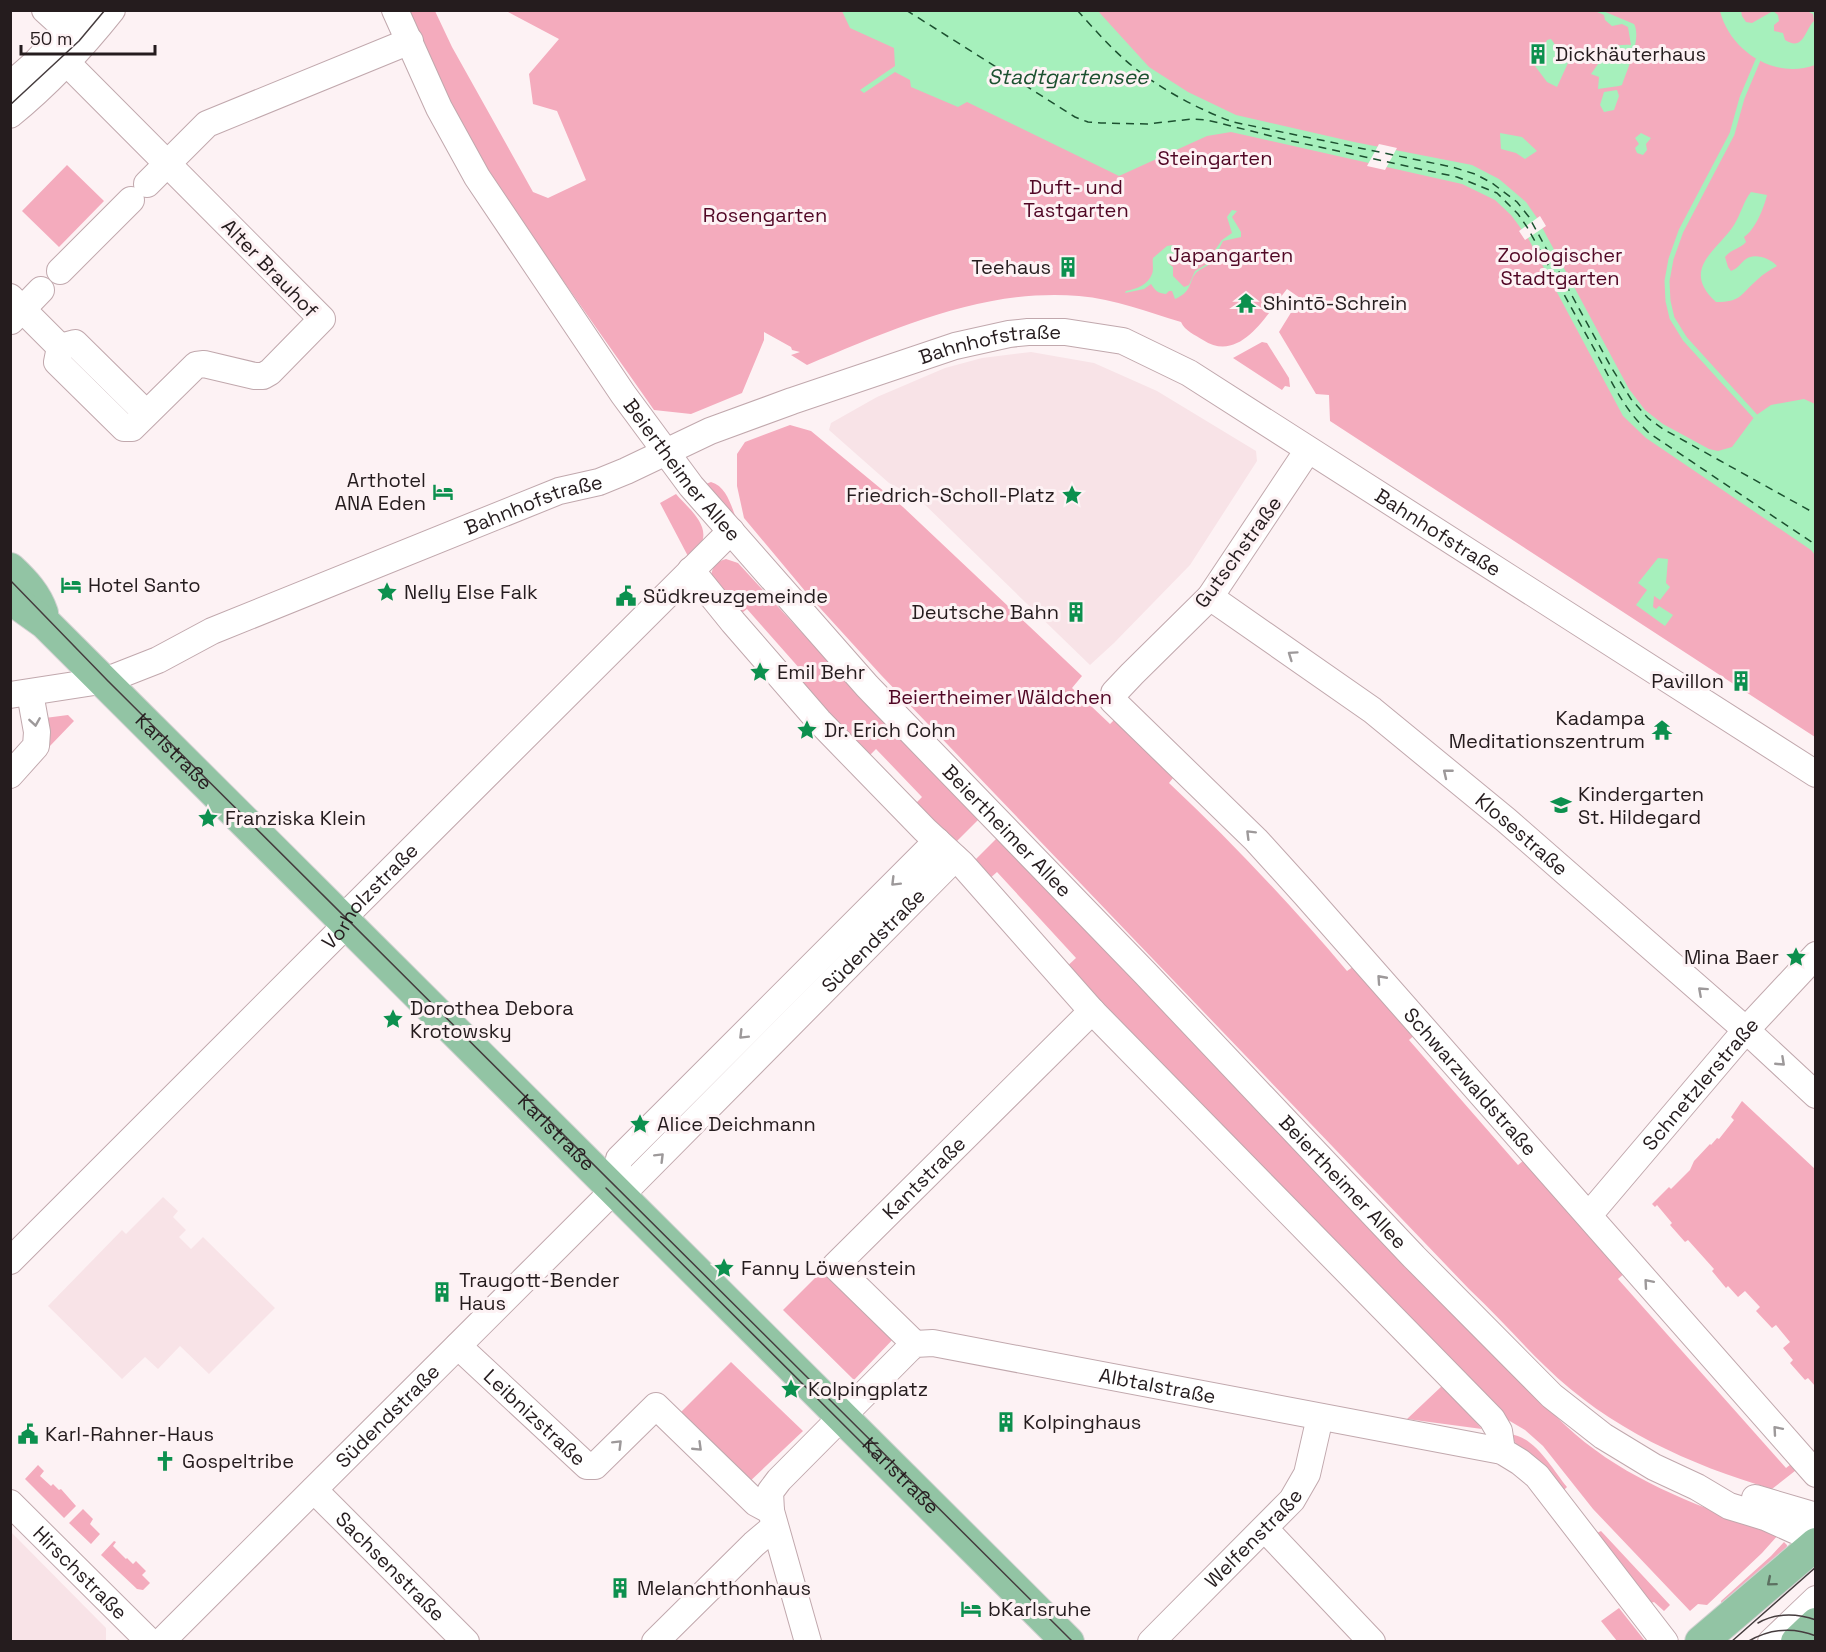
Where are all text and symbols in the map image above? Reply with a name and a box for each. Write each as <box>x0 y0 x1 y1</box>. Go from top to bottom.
scale bar <box>21 18 154 56</box>
text: 50 m <box>30 27 72 50</box>
place label: Dickhäuterhaus <box>1555 41 1706 67</box>
building icon: Dickhäuterhaus <box>1526 42 1550 66</box>
water label: Stadtgartensee <box>987 63 1150 90</box>
park label: Steingarten <box>1158 145 1272 171</box>
park label: Duft- und Tastgarten <box>1023 174 1129 223</box>
park label: Rosengarten <box>703 202 827 228</box>
street label: Alter Brauhof <box>216 213 324 323</box>
park label: Japangarten <box>1169 242 1293 268</box>
park label: Zoologischer Stadtgarten <box>1497 242 1623 291</box>
place label: Teehaus <box>971 254 1051 280</box>
building icon: Teehaus <box>1056 255 1080 279</box>
place label: Shintō-Schrein <box>1263 290 1407 316</box>
temple icon: Shintō-Schrein <box>1234 291 1258 315</box>
street label: Bahnhofstraße <box>915 319 1061 370</box>
street label: Beiertheimer Allee <box>618 393 747 547</box>
place label: Arthotel ANA Eden <box>334 467 426 516</box>
street label: Bahnhofstraße <box>461 469 605 541</box>
hotel icon: Arthotel ANA Eden <box>431 480 455 504</box>
place label: Friedrich-Scholl-Platz <box>846 482 1055 508</box>
street label: Bahnhofstraße <box>1370 482 1506 582</box>
place icon: Friedrich-Scholl-Platz <box>1060 483 1084 507</box>
street label: Gutschstraße <box>1189 491 1287 613</box>
place label: Hotel Santo <box>88 572 201 598</box>
hotel icon: Hotel Santo <box>59 573 83 597</box>
place label: Nelly Else Falk <box>404 579 538 605</box>
place icon: Nelly Else Falk <box>375 580 399 604</box>
place label: Südkreuzgemeinde <box>643 583 828 609</box>
public building icon: Südkreuzgemeinde <box>614 584 638 608</box>
place label: Deutsche Bahn <box>911 599 1059 625</box>
building icon: Deutsche Bahn <box>1064 600 1088 624</box>
one-way arrow <box>1288 651 1299 662</box>
place label: Emil Behr <box>777 659 865 685</box>
place icon: Emil Behr <box>748 660 772 684</box>
place label: Pavillon <box>1651 668 1724 694</box>
building icon: Pavillon <box>1729 669 1753 693</box>
park label: Beiertheimer Wäldchen <box>888 684 1112 710</box>
place label: Kadampa Meditationszentrum <box>1449 705 1645 754</box>
street label: Karlstraße <box>130 707 218 795</box>
one-way arrow <box>28 717 41 727</box>
place label: Dr. Erich Cohn <box>824 717 956 743</box>
place icon: Dr. Erich Cohn <box>795 718 819 742</box>
temple icon: Kadampa Meditationszentrum <box>1650 718 1674 742</box>
street label: Beiertheimer Allee <box>937 759 1077 903</box>
one-way arrow <box>1443 769 1454 780</box>
place label: Kindergarten St. Hildegard <box>1578 781 1704 830</box>
street label: Klosestraße <box>1470 787 1574 881</box>
school or university icon: Kindergarten St. Hildegard <box>1549 793 1573 817</box>
place label: Franziska Klein <box>225 805 366 831</box>
place icon: Franziska Klein <box>196 806 220 830</box>
one-way arrow <box>1247 831 1258 842</box>
street label: Vorholzstraße <box>316 837 424 955</box>
one-way arrow <box>892 875 903 886</box>
street label: Südendstraße <box>816 883 931 998</box>
place label: Mina Baer <box>1684 944 1779 970</box>
place icon: Mina Baer <box>1784 945 1808 969</box>
one-way arrow <box>1377 975 1388 986</box>
one-way arrow <box>1699 987 1709 998</box>
place label: Dorothea Debora Krotowsky <box>410 995 574 1044</box>
street label: Schwarzwaldstraße <box>1398 1002 1543 1161</box>
place icon: Dorothea Debora Krotowsky <box>381 1007 405 1031</box>
street label: Schnetzlerstraße <box>1636 1012 1764 1156</box>
one-way arrow <box>739 1028 749 1039</box>
one-way arrow <box>1774 1055 1784 1066</box>
street label: Karlstraße <box>512 1088 601 1177</box>
street label: Beiertheimer Allee <box>1273 1109 1413 1255</box>
place label: Alice Deichmann <box>657 1111 816 1137</box>
place icon: Alice Deichmann <box>628 1112 652 1136</box>
street label: Kantstraße <box>877 1131 971 1225</box>
one-way arrow <box>652 1153 663 1164</box>
place label: Fanny Löwenstein <box>741 1255 916 1281</box>
place icon: Fanny Löwenstein <box>712 1256 736 1280</box>
place label: Traugott-Bender Haus <box>459 1267 619 1316</box>
one-way arrow <box>1645 1279 1656 1290</box>
building icon: Traugott-Bender Haus <box>430 1280 454 1304</box>
street label: Südendstraße <box>330 1358 445 1474</box>
street label: Albtalstraße <box>1097 1362 1218 1409</box>
street label: Leibnizstraße <box>478 1363 592 1472</box>
place label: Kolpingplatz <box>808 1376 928 1402</box>
place icon: Kolpingplatz <box>779 1377 803 1401</box>
place label: Kolpinghaus <box>1023 1409 1141 1435</box>
building icon: Kolpinghaus <box>994 1410 1018 1434</box>
place label: Karl-Rahner-Haus <box>45 1421 214 1447</box>
public building icon: Karl-Rahner-Haus <box>16 1422 40 1446</box>
one-way arrow <box>1773 1426 1784 1437</box>
street label: Karlstraße <box>857 1431 945 1520</box>
one-way arrow <box>611 1440 622 1451</box>
one-way arrow <box>690 1440 701 1451</box>
place label: Gospeltribe <box>182 1448 294 1474</box>
church icon: Gospeltribe <box>153 1449 177 1473</box>
street label: Welfenstraße <box>1199 1484 1308 1593</box>
street label: Sachsenstraße <box>330 1506 451 1627</box>
street label: Hirschstraße <box>28 1520 133 1625</box>
place label: Melanchthonhaus <box>637 1575 811 1601</box>
one-way arrow <box>1767 1575 1778 1586</box>
building icon: Melanchthonhaus <box>608 1576 632 1600</box>
place label: bKarlsruhe <box>988 1596 1091 1622</box>
hotel icon: bKarlsruhe <box>959 1597 983 1621</box>

